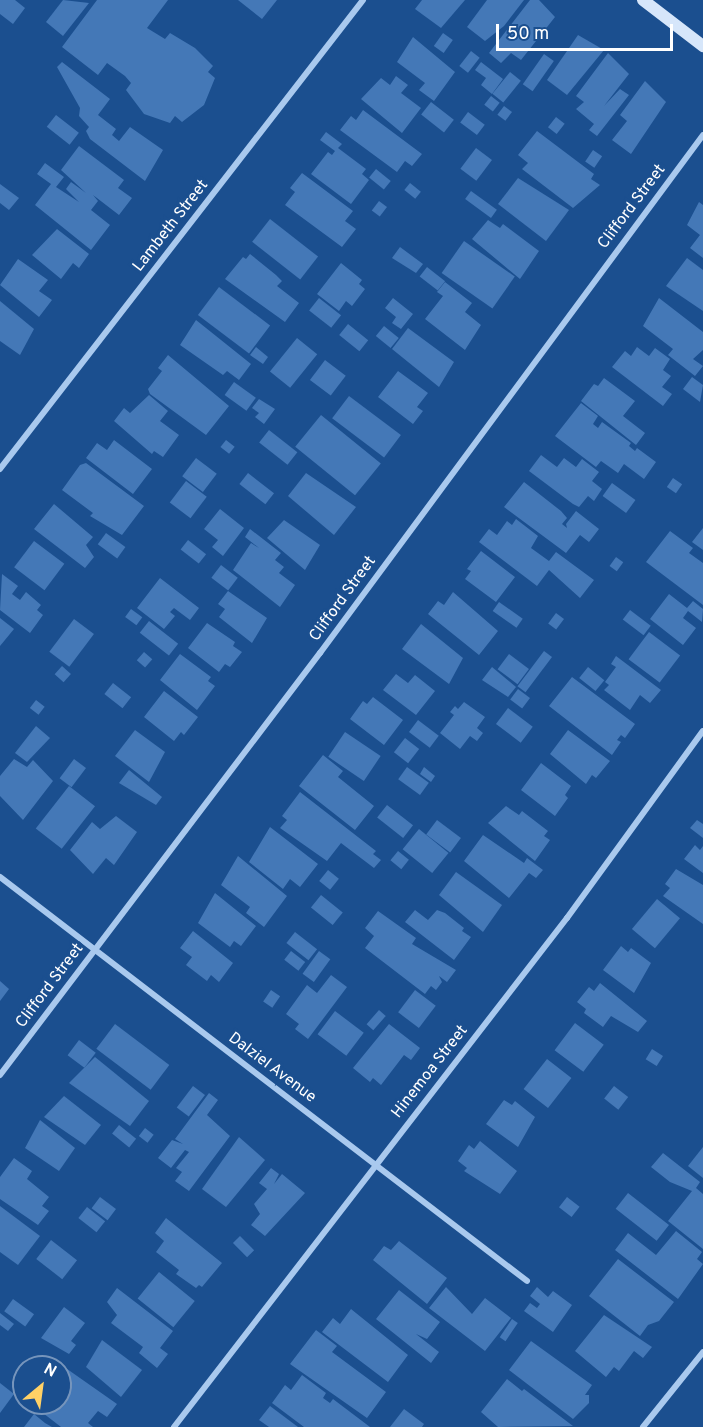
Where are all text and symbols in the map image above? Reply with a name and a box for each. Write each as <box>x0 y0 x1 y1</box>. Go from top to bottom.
scale bar <box>499 12 676 50</box>
text: 50 m <box>507 23 549 46</box>
street label: Clifford Street <box>594 161 670 253</box>
street label: Lambeth Street <box>129 176 213 276</box>
street label: Clifford Street <box>306 553 380 645</box>
street label: Clifford Street <box>12 940 88 1032</box>
street label: Hinemoa Street <box>388 1022 472 1122</box>
street label: Dalziel Avenue <box>224 1029 320 1107</box>
north arrow <box>12 1355 72 1415</box>
text: N <box>40 1359 60 1383</box>

